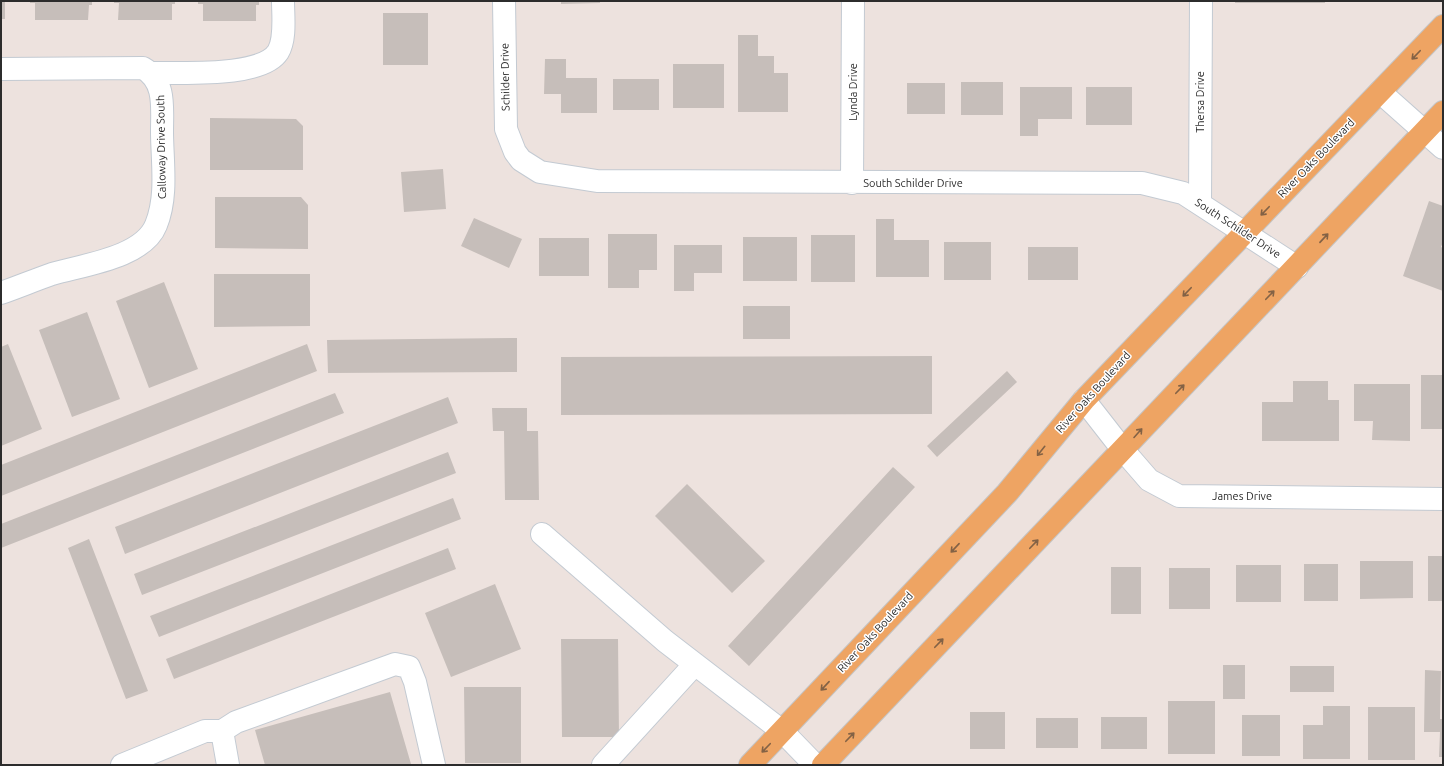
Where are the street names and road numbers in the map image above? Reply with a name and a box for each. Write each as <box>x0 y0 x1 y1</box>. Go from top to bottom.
street label: Schilder Drive <box>498 43 512 111</box>
street label: Lynda Drive <box>847 63 859 121</box>
street label: Thersa Drive <box>1194 71 1206 133</box>
street label: Calloway Drive South <box>154 95 168 199</box>
street label: River Oaks Boulevard <box>1275 116 1357 200</box>
street label: South Schilder Drive <box>863 177 963 189</box>
street label: South Schilder Drive <box>1193 196 1283 260</box>
street label: River Oaks Boulevard <box>1053 349 1133 435</box>
street label: James Drive <box>1212 490 1272 502</box>
street label: River Oaks Boulevard <box>835 590 915 674</box>

